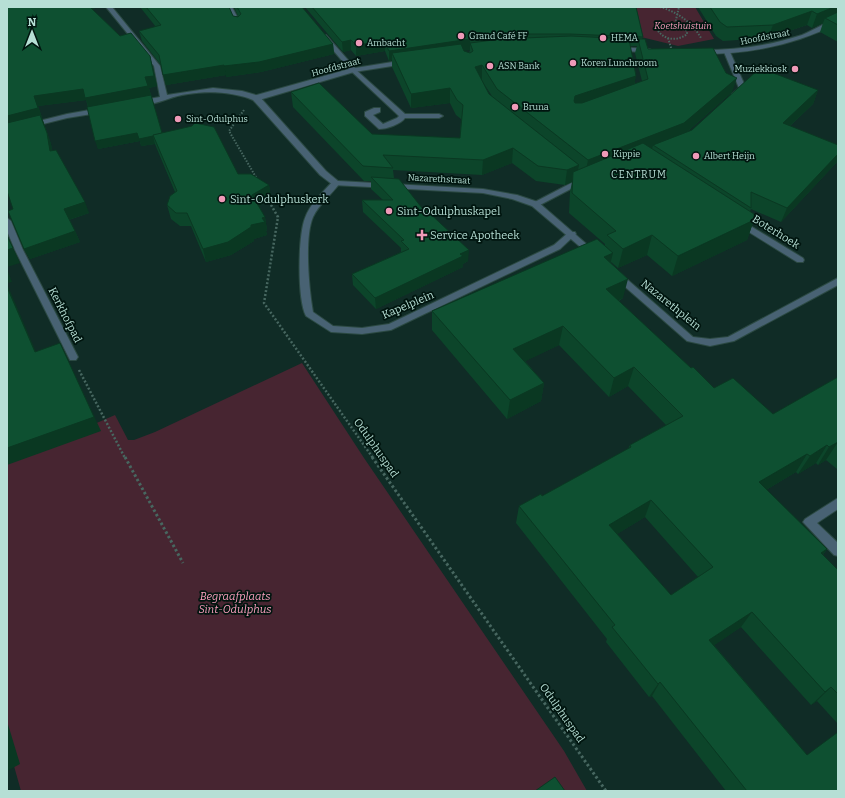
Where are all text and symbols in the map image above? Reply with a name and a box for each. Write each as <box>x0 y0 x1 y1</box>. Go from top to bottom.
north arrow <box>12 12 52 52</box>
text: N <box>28 16 37 29</box>
park label: Koetshuistuin <box>654 21 712 31</box>
street label: Hoofdstraat <box>739 27 791 47</box>
marker: Grand Café FF <box>456 31 466 41</box>
place label: Grand Café FF <box>469 31 527 41</box>
marker: HEMA <box>598 33 608 43</box>
place label: HEMA <box>611 33 639 43</box>
marker: Ambacht <box>354 38 364 48</box>
place label: Ambacht <box>367 38 406 48</box>
street label: Hoofdstraat <box>311 55 362 78</box>
marker: Koren Lunchroom <box>568 58 578 68</box>
place label: Koren Lunchroom <box>581 58 658 68</box>
marker: ASN Bank <box>485 61 495 71</box>
place label: ASN Bank <box>498 61 541 71</box>
place label: Muziekkiosk <box>734 64 788 74</box>
marker: Muziekkiosk <box>790 64 800 74</box>
marker: Bruna <box>510 102 520 112</box>
place label: Bruna <box>523 102 549 112</box>
marker: Sint-Odulphus <box>173 114 183 124</box>
place label: Sint-Odulphus <box>186 114 248 124</box>
marker: Kippie <box>600 149 610 159</box>
place label: Kippie <box>613 149 640 159</box>
marker: Albert Heijn <box>691 151 701 161</box>
place label: Albert Heijn <box>704 151 755 161</box>
district label: CENTRUM <box>611 169 667 181</box>
street label: Nazarethstraat <box>407 172 471 186</box>
place label: Sint-Odulphuskerk <box>230 193 329 206</box>
marker: Sint-Odulphuskerk <box>217 194 227 204</box>
place label: Sint-Odulphuskapel <box>397 205 500 218</box>
marker: Sint-Odulphuskapel <box>384 206 394 216</box>
street label: Boterhoek <box>750 212 803 252</box>
place label: Service Apotheek <box>430 229 520 242</box>
marker: Service Apotheek <box>417 230 427 240</box>
street label: Nazarethplein <box>638 277 704 333</box>
street label: Kerkhofpad <box>46 285 85 345</box>
street label: Kapelplein <box>380 288 436 322</box>
street label: Odulphuspad <box>351 416 401 480</box>
park label: Begraafplaats Sint-Odulphus <box>198 590 272 616</box>
street label: Odulphuspad <box>537 681 587 745</box>

